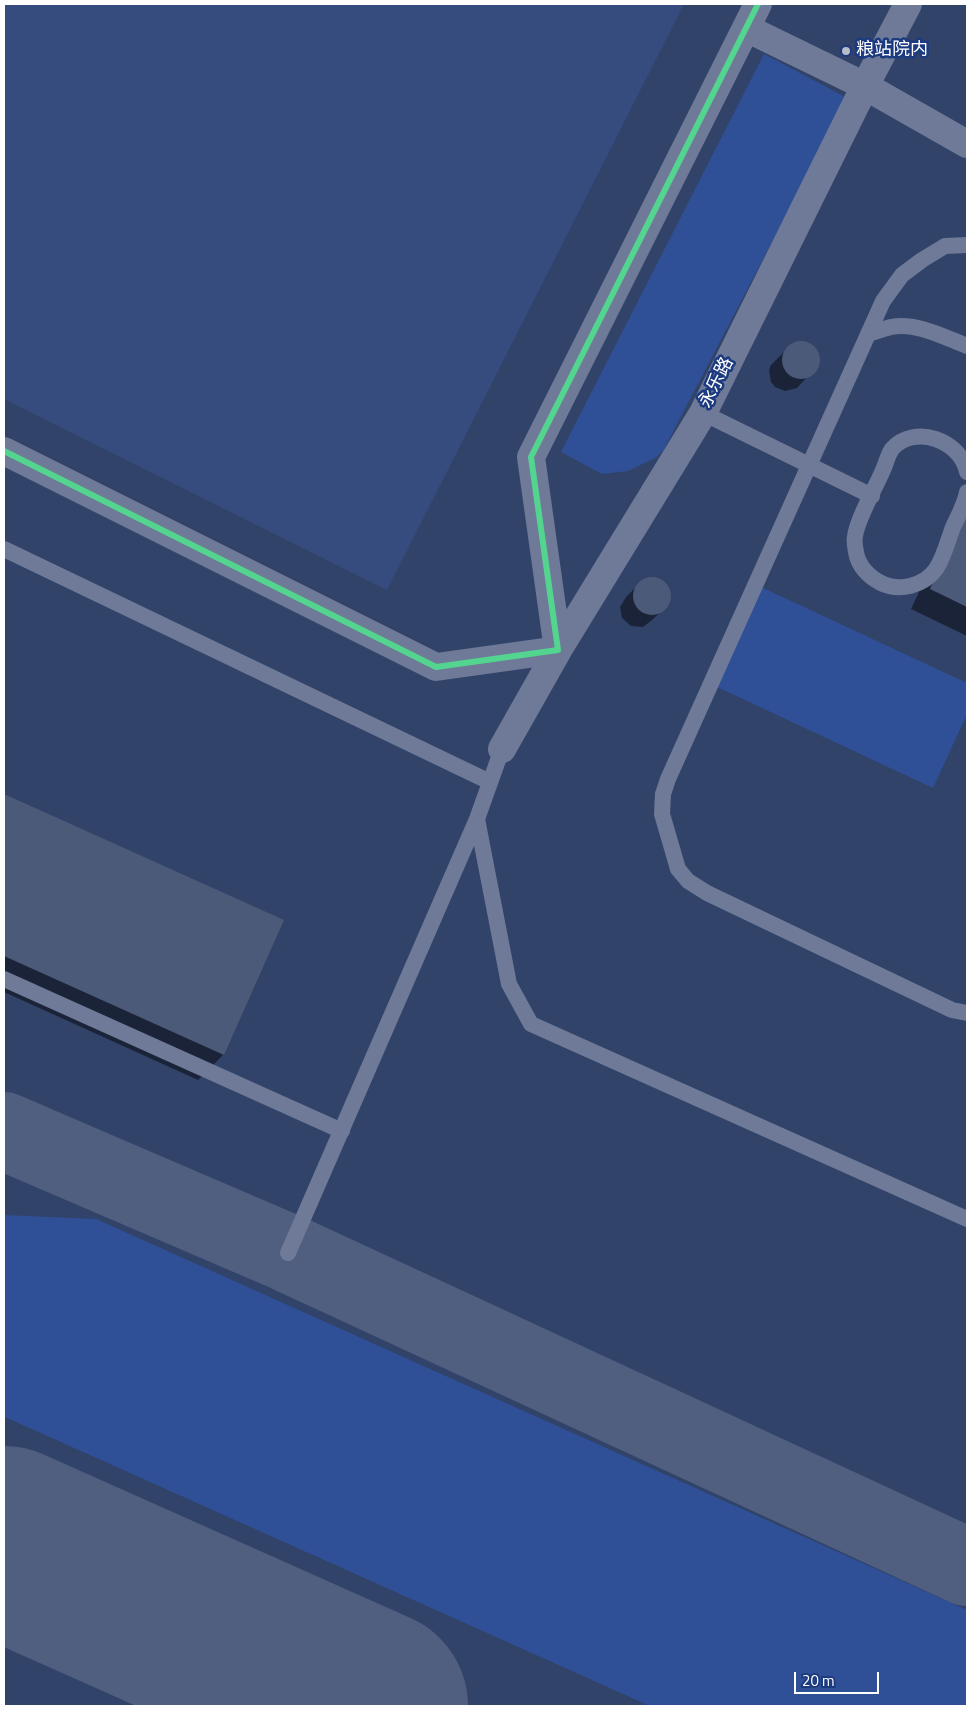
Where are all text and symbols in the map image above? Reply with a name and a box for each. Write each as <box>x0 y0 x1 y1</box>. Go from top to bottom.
place label: 粮站院内 <box>856 40 928 62</box>
marker: 粮站院内 <box>840 45 852 57</box>
street label: 永乐路 <box>695 354 739 412</box>
scale bar <box>796 1662 881 1694</box>
text: 20 m <box>802 1669 835 1692</box>

